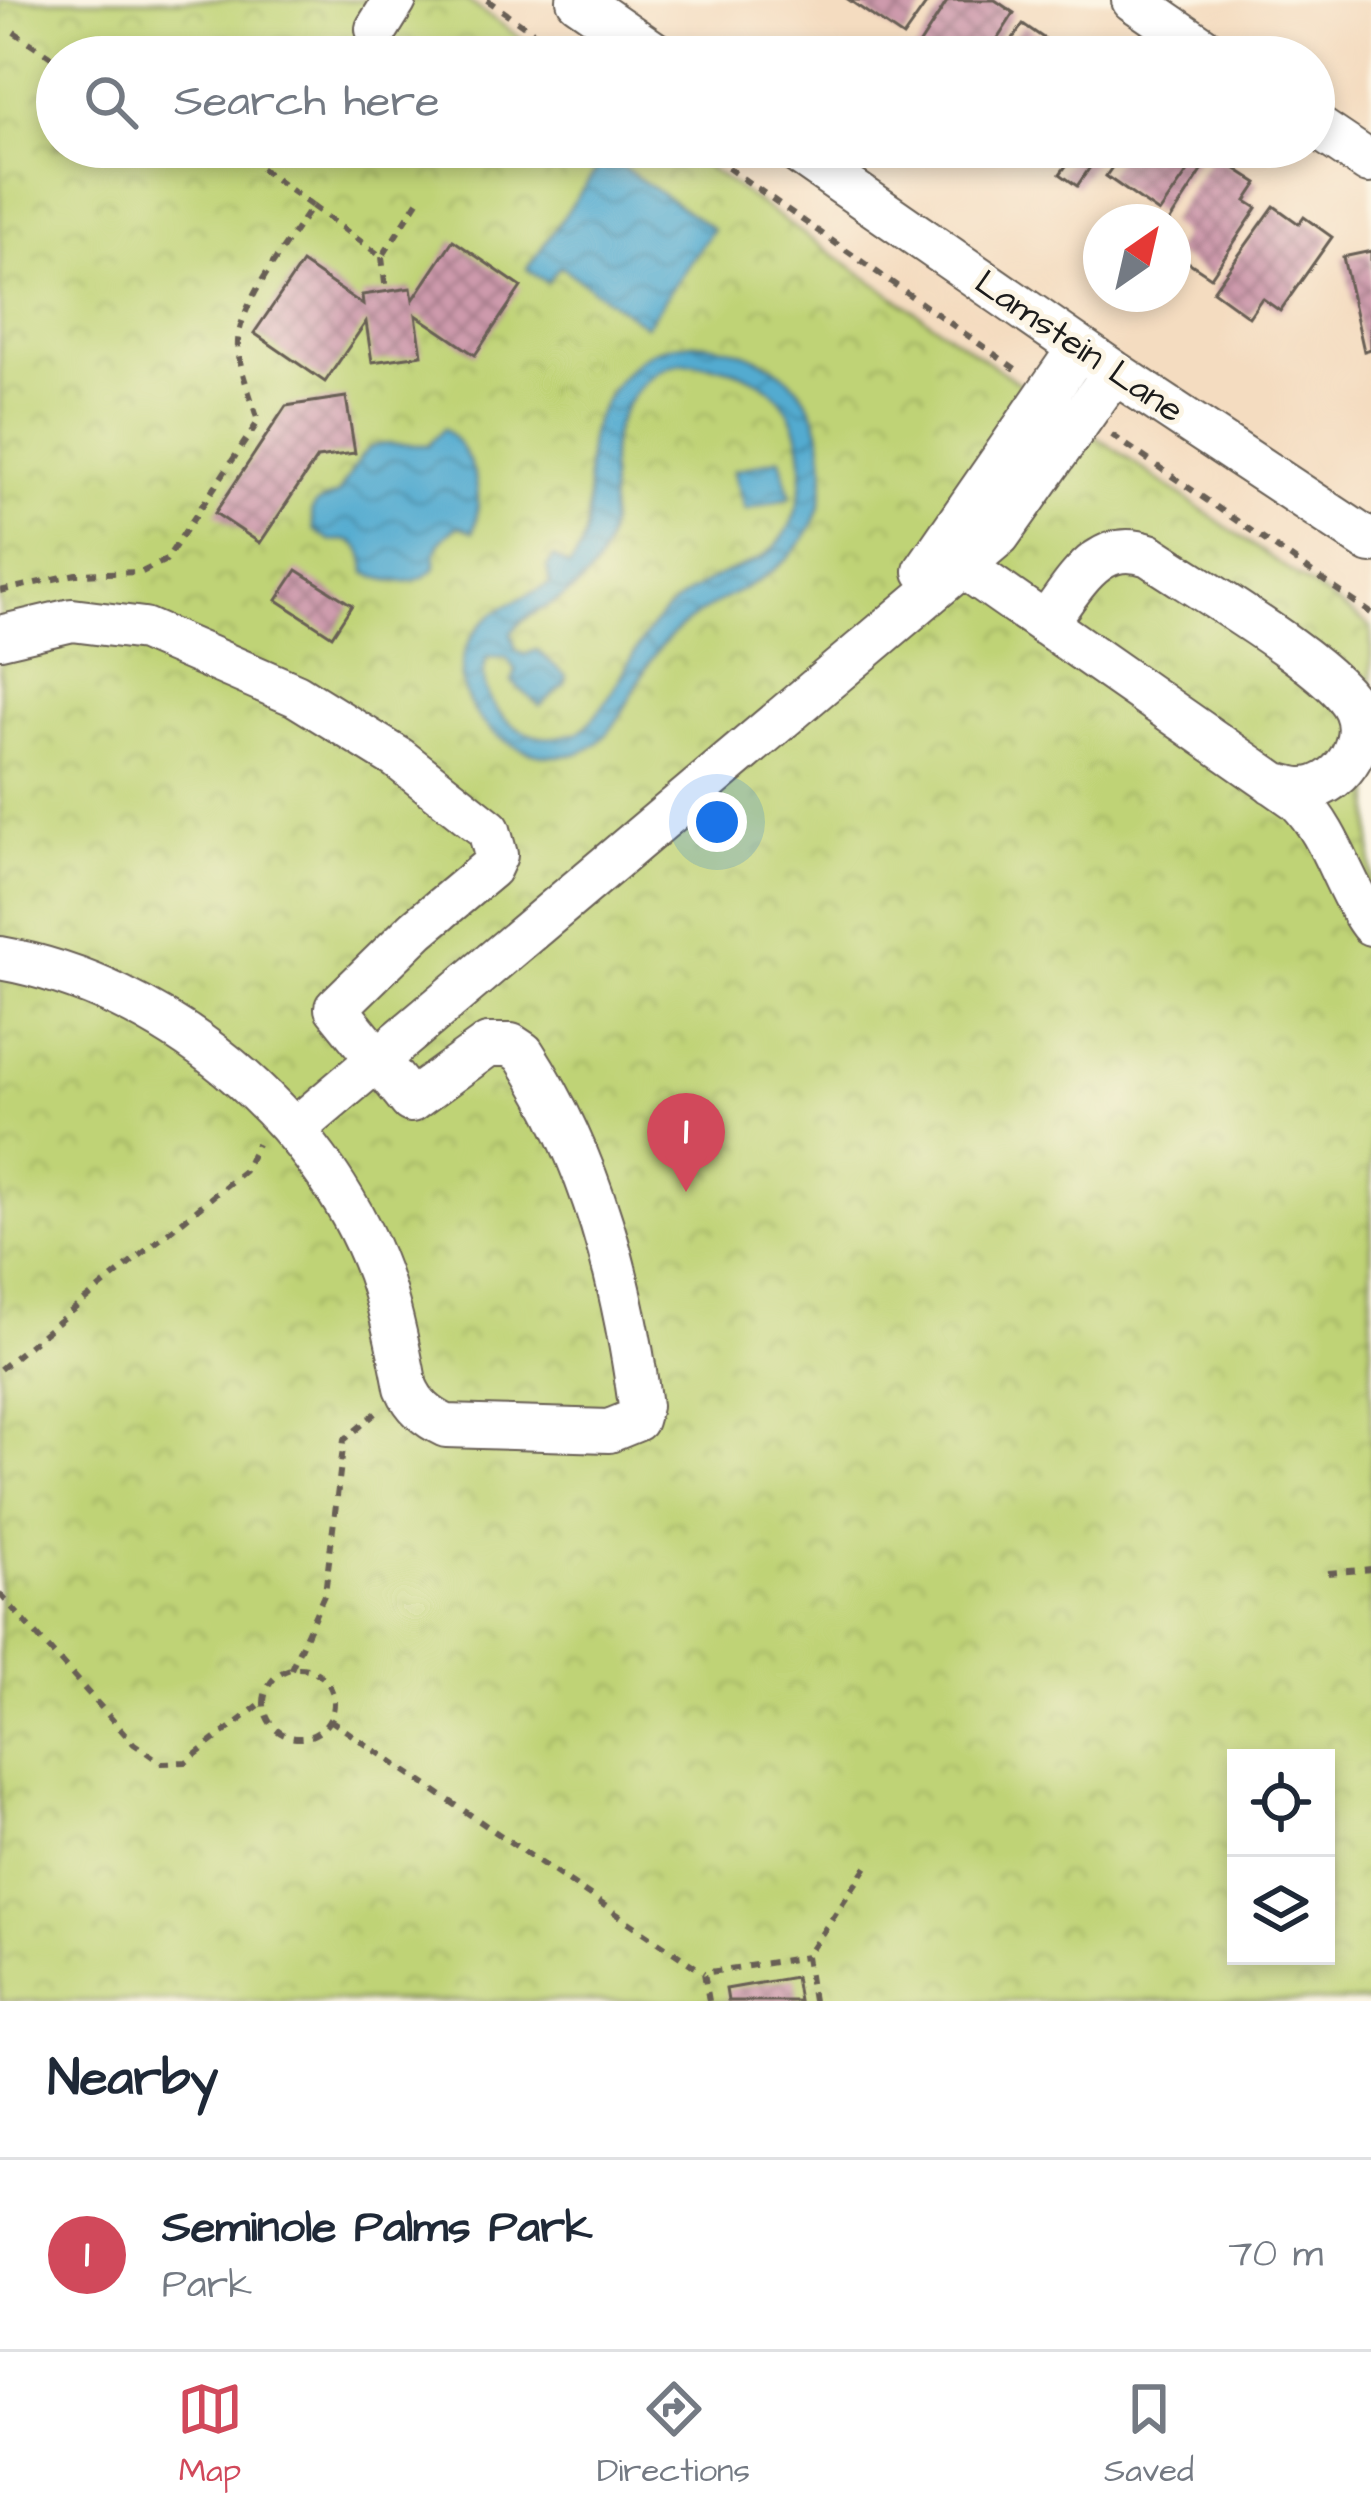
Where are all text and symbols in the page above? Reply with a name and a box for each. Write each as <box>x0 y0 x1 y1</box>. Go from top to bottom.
search box <box>36 36 1335 168</box>
icon: search <box>78 69 144 135</box>
text: Search here <box>174 71 440 133</box>
north arrow <box>1083 204 1191 312</box>
street label: Lamstein Lane <box>964 258 1194 436</box>
your location <box>687 792 747 852</box>
pin: 1 <box>647 1093 725 1192</box>
map controls <box>1227 1749 1335 1965</box>
button: locate <box>1227 1749 1335 1857</box>
button: layers <box>1227 1857 1335 1965</box>
text: Nearby <box>48 2044 218 2115</box>
text: Seminole Palms Park <box>162 2197 593 2259</box>
text: 1 <box>85 2228 90 2282</box>
text: 70 m <box>1228 2228 1323 2282</box>
text: Park <box>162 2259 252 2313</box>
tab: Map <box>177 2376 243 2494</box>
tab: Directions <box>597 2376 750 2494</box>
tab: Saved <box>1104 2376 1194 2494</box>

